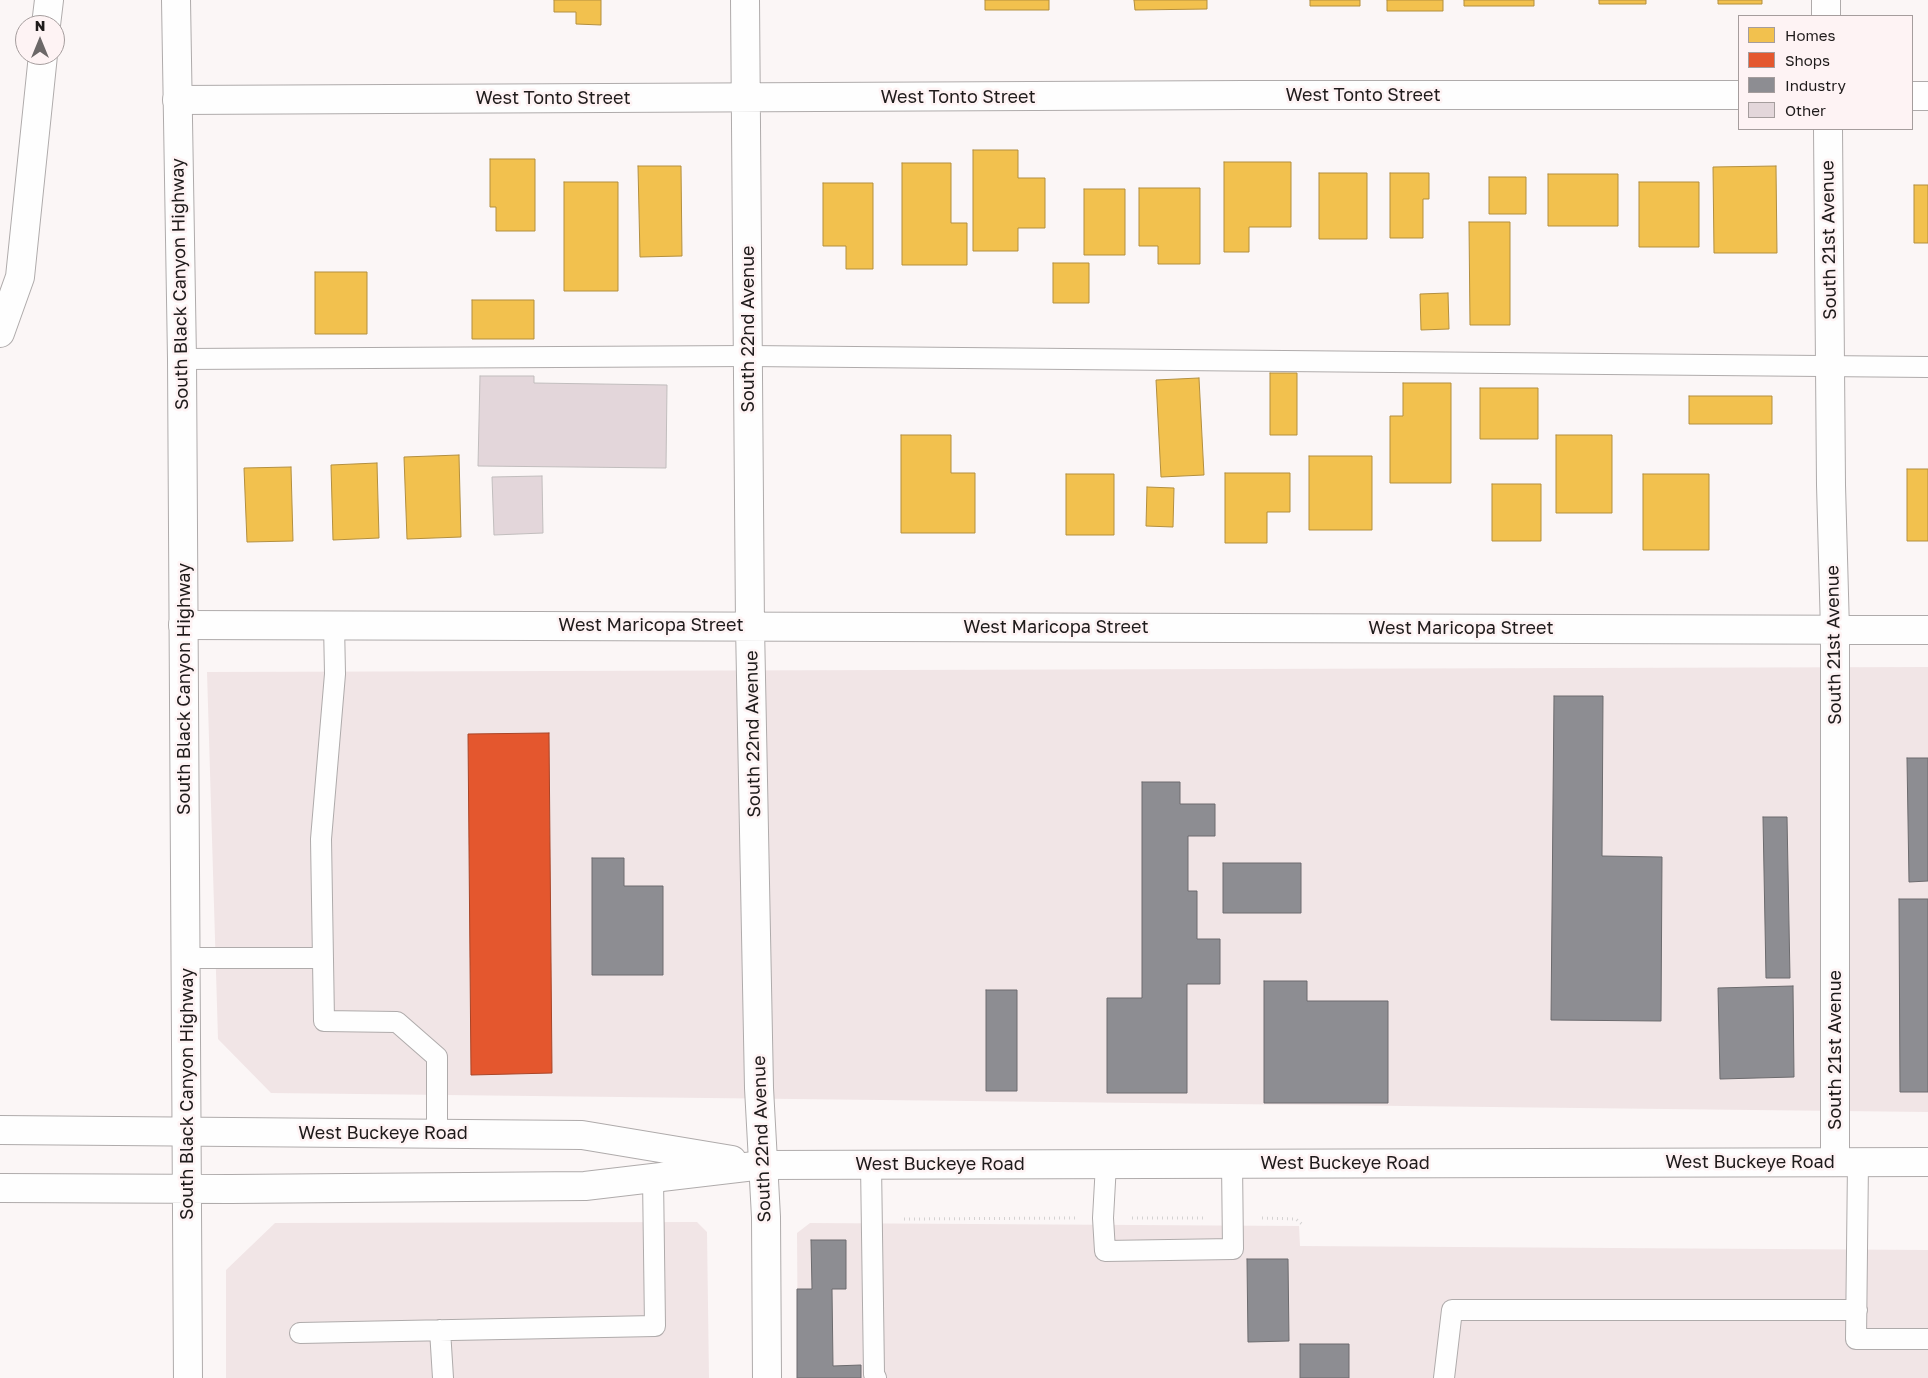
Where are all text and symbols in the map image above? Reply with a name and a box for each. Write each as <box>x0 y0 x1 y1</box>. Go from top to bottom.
north arrow <box>15 15 65 65</box>
legend <box>1738 15 1913 130</box>
text: N <box>35 17 45 34</box>
text: Homes <box>1785 26 1835 44</box>
text: Shops <box>1785 51 1830 69</box>
text: Industry <box>1785 76 1846 94</box>
street label: West Tonto Street <box>1285 84 1441 106</box>
street label: West Tonto Street <box>880 86 1036 108</box>
street label: West Tonto Street <box>475 87 631 109</box>
text: Other <box>1785 101 1826 119</box>
street label: South Black Canyon Highway <box>167 158 193 410</box>
street label: South 21st Avenue <box>1817 160 1841 320</box>
street label: South 22nd Avenue <box>737 245 759 413</box>
street label: South Black Canyon Highway <box>173 563 195 815</box>
street label: South 21st Avenue <box>1822 565 1846 725</box>
street label: West Maricopa Street <box>558 614 744 636</box>
street label: West Maricopa Street <box>963 616 1149 638</box>
street label: West Maricopa Street <box>1368 617 1554 639</box>
street label: South 22nd Avenue <box>741 650 765 818</box>
street label: South Black Canyon Highway <box>176 968 198 1220</box>
street label: South 21st Avenue <box>1824 970 1846 1130</box>
street label: South 22nd Avenue <box>748 1055 776 1223</box>
street label: West Buckeye Road <box>298 1122 468 1144</box>
street label: West Buckeye Road <box>1665 1151 1835 1173</box>
street label: West Buckeye Road <box>1260 1152 1430 1174</box>
street label: West Buckeye Road <box>855 1153 1025 1175</box>

